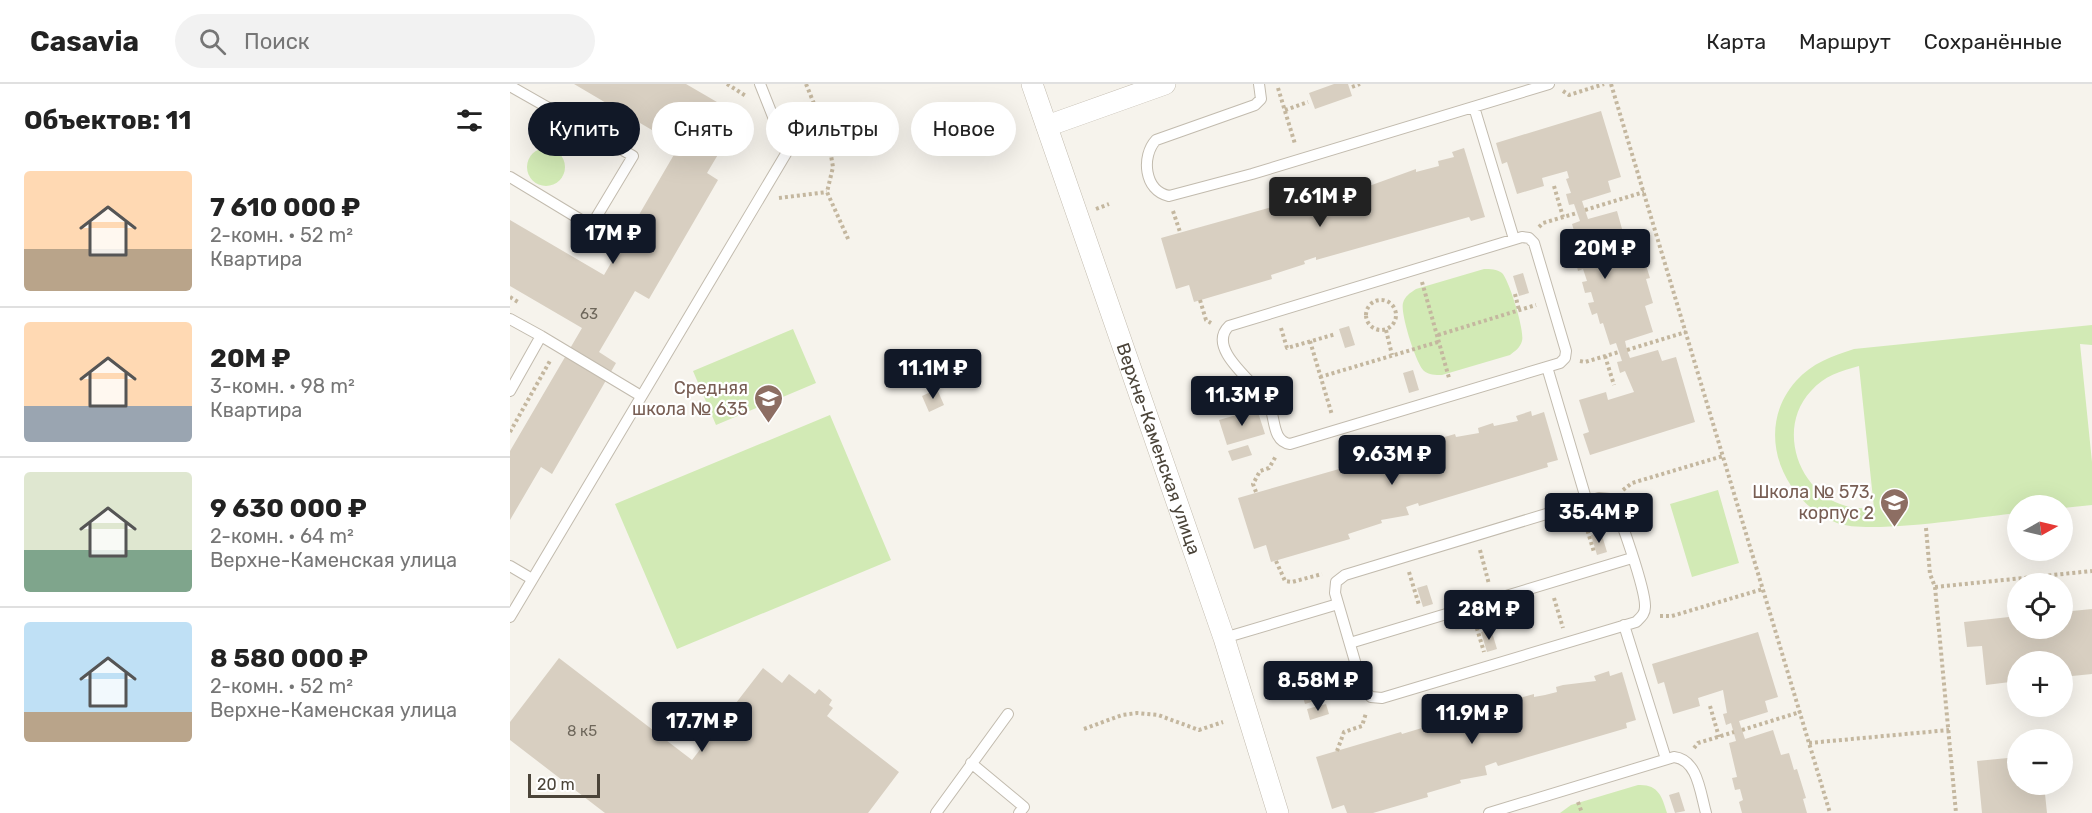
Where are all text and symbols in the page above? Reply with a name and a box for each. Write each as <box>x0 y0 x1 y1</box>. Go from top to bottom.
search box <box>175 14 595 68</box>
text: Casavia <box>30 25 139 58</box>
icon: search <box>196 25 229 58</box>
text: Поиск <box>244 28 310 55</box>
text: Карта <box>1706 29 1766 54</box>
text: Маршрут <box>1799 29 1891 54</box>
text: Сохранённые <box>1924 29 2062 54</box>
chip: Купить <box>528 102 640 156</box>
chip: Снять <box>652 102 754 156</box>
chip: Фильтры <box>766 102 899 156</box>
chip: Новое <box>911 102 1016 156</box>
icon: filters <box>453 104 486 137</box>
text: Объектов: 11 <box>24 105 191 136</box>
pin: 7.61M ₽ <box>1265 177 1375 228</box>
text: 7.61M ₽ <box>1283 184 1357 208</box>
text: 7 610 000 ₽ <box>210 192 360 223</box>
icon: home <box>72 195 144 267</box>
pin: 17M ₽ <box>571 214 655 265</box>
text: 17M ₽ <box>585 221 641 245</box>
text: 2-комн. · 52 m² <box>210 223 353 247</box>
pin: 20M ₽ <box>1563 229 1647 280</box>
text: 20M ₽ <box>1574 236 1636 260</box>
text: Квартира <box>210 247 302 271</box>
house number: 63 <box>580 305 598 323</box>
street label: Верхне-Каменская улица <box>1112 340 1205 557</box>
text: 20M ₽ <box>210 343 290 374</box>
icon: home <box>72 346 144 418</box>
pin: 11.1M ₽ <box>878 349 988 400</box>
text: 11.1M ₽ <box>898 356 968 380</box>
text: 3-комн. · 98 m² <box>210 374 355 398</box>
pin: 11.3M ₽ <box>1187 376 1297 427</box>
place label: Средняя школа № 635 <box>632 377 748 420</box>
school or university icon: Средняя школа № 635 <box>753 382 785 424</box>
text: 11.3M ₽ <box>1205 383 1279 407</box>
text: Квартира <box>210 398 302 422</box>
pin: 9.63M ₽ <box>1337 435 1447 486</box>
text: 9.63M ₽ <box>1353 442 1431 466</box>
place label: Школа № 573, корпус 2 <box>1752 481 1874 524</box>
school or university icon: Школа № 573, корпус 2 <box>1879 486 1911 528</box>
text: 9 630 000 ₽ <box>210 493 367 524</box>
pin: 35.4M ₽ <box>1544 493 1654 544</box>
north arrow <box>2007 495 2073 561</box>
map controls <box>2007 495 2073 795</box>
icon: home <box>72 496 144 568</box>
text: 35.4M ₽ <box>1559 500 1639 524</box>
text: 2-комн. · 64 m² <box>210 524 354 548</box>
text: Верхне-Каменская улица <box>210 548 457 572</box>
button: locate <box>2007 573 2073 639</box>
pin: 28M ₽ <box>1447 590 1531 641</box>
text: 28M ₽ <box>1458 597 1520 621</box>
text: 8 580 000 ₽ <box>210 643 368 674</box>
icon: home <box>72 646 144 718</box>
button: + <box>2007 651 2073 717</box>
pin: 8.58M ₽ <box>1263 661 1373 712</box>
text: 8.58M ₽ <box>1278 668 1358 692</box>
text: 2-комн. · 52 m² <box>210 674 353 698</box>
pin: 11.9M ₽ <box>1417 694 1527 745</box>
text: Верхне-Каменская улица <box>210 698 457 722</box>
text: 11.9M ₽ <box>1436 701 1508 725</box>
pin: 17.7M ₽ <box>647 702 757 753</box>
text: 17.7M ₽ <box>666 709 738 733</box>
house number: 8 к5 <box>567 722 597 740</box>
button: − <box>2007 729 2073 795</box>
scale bar <box>528 771 600 798</box>
text: 20 m <box>537 775 575 794</box>

